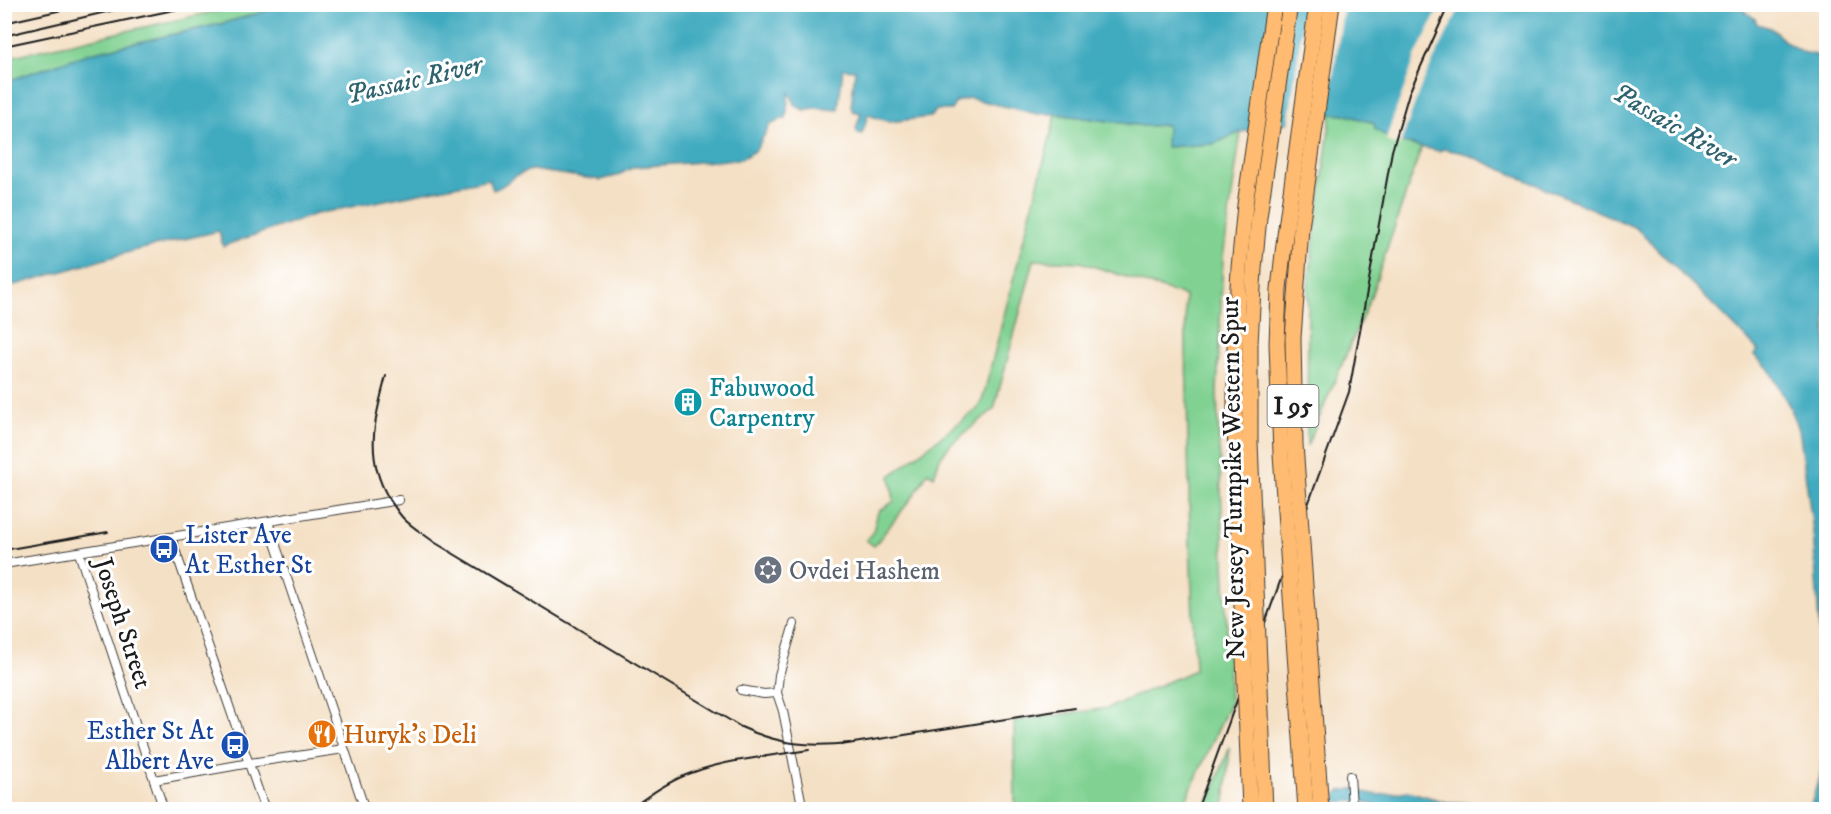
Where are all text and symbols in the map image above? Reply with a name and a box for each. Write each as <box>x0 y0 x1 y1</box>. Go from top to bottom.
water label: Passaic River <box>343 47 488 112</box>
water label: Passaic River <box>1606 76 1745 177</box>
street label: New Jersey Turnpike Western Spur <box>1214 296 1253 660</box>
place label: Fabuwood Carpentry <box>709 372 815 435</box>
road number: I 95 <box>1268 385 1318 427</box>
building icon: Fabuwood Carpentry <box>672 386 704 418</box>
place label: Lister Ave At Esther St <box>185 519 312 582</box>
bus stop icon: Lister Ave At Esther St <box>148 533 180 565</box>
street label: Joseph Street <box>85 552 159 693</box>
synagogue icon: Ovdei Hashem <box>752 554 784 586</box>
place label: Ovdei Hashem <box>789 555 940 588</box>
place label: Esther St At Albert Ave <box>87 715 214 778</box>
restaurant icon: Huryk's Deli <box>306 718 338 750</box>
place label: Huryk's Deli <box>343 719 477 752</box>
bus stop icon: Esther St At Albert Ave <box>219 729 251 761</box>

